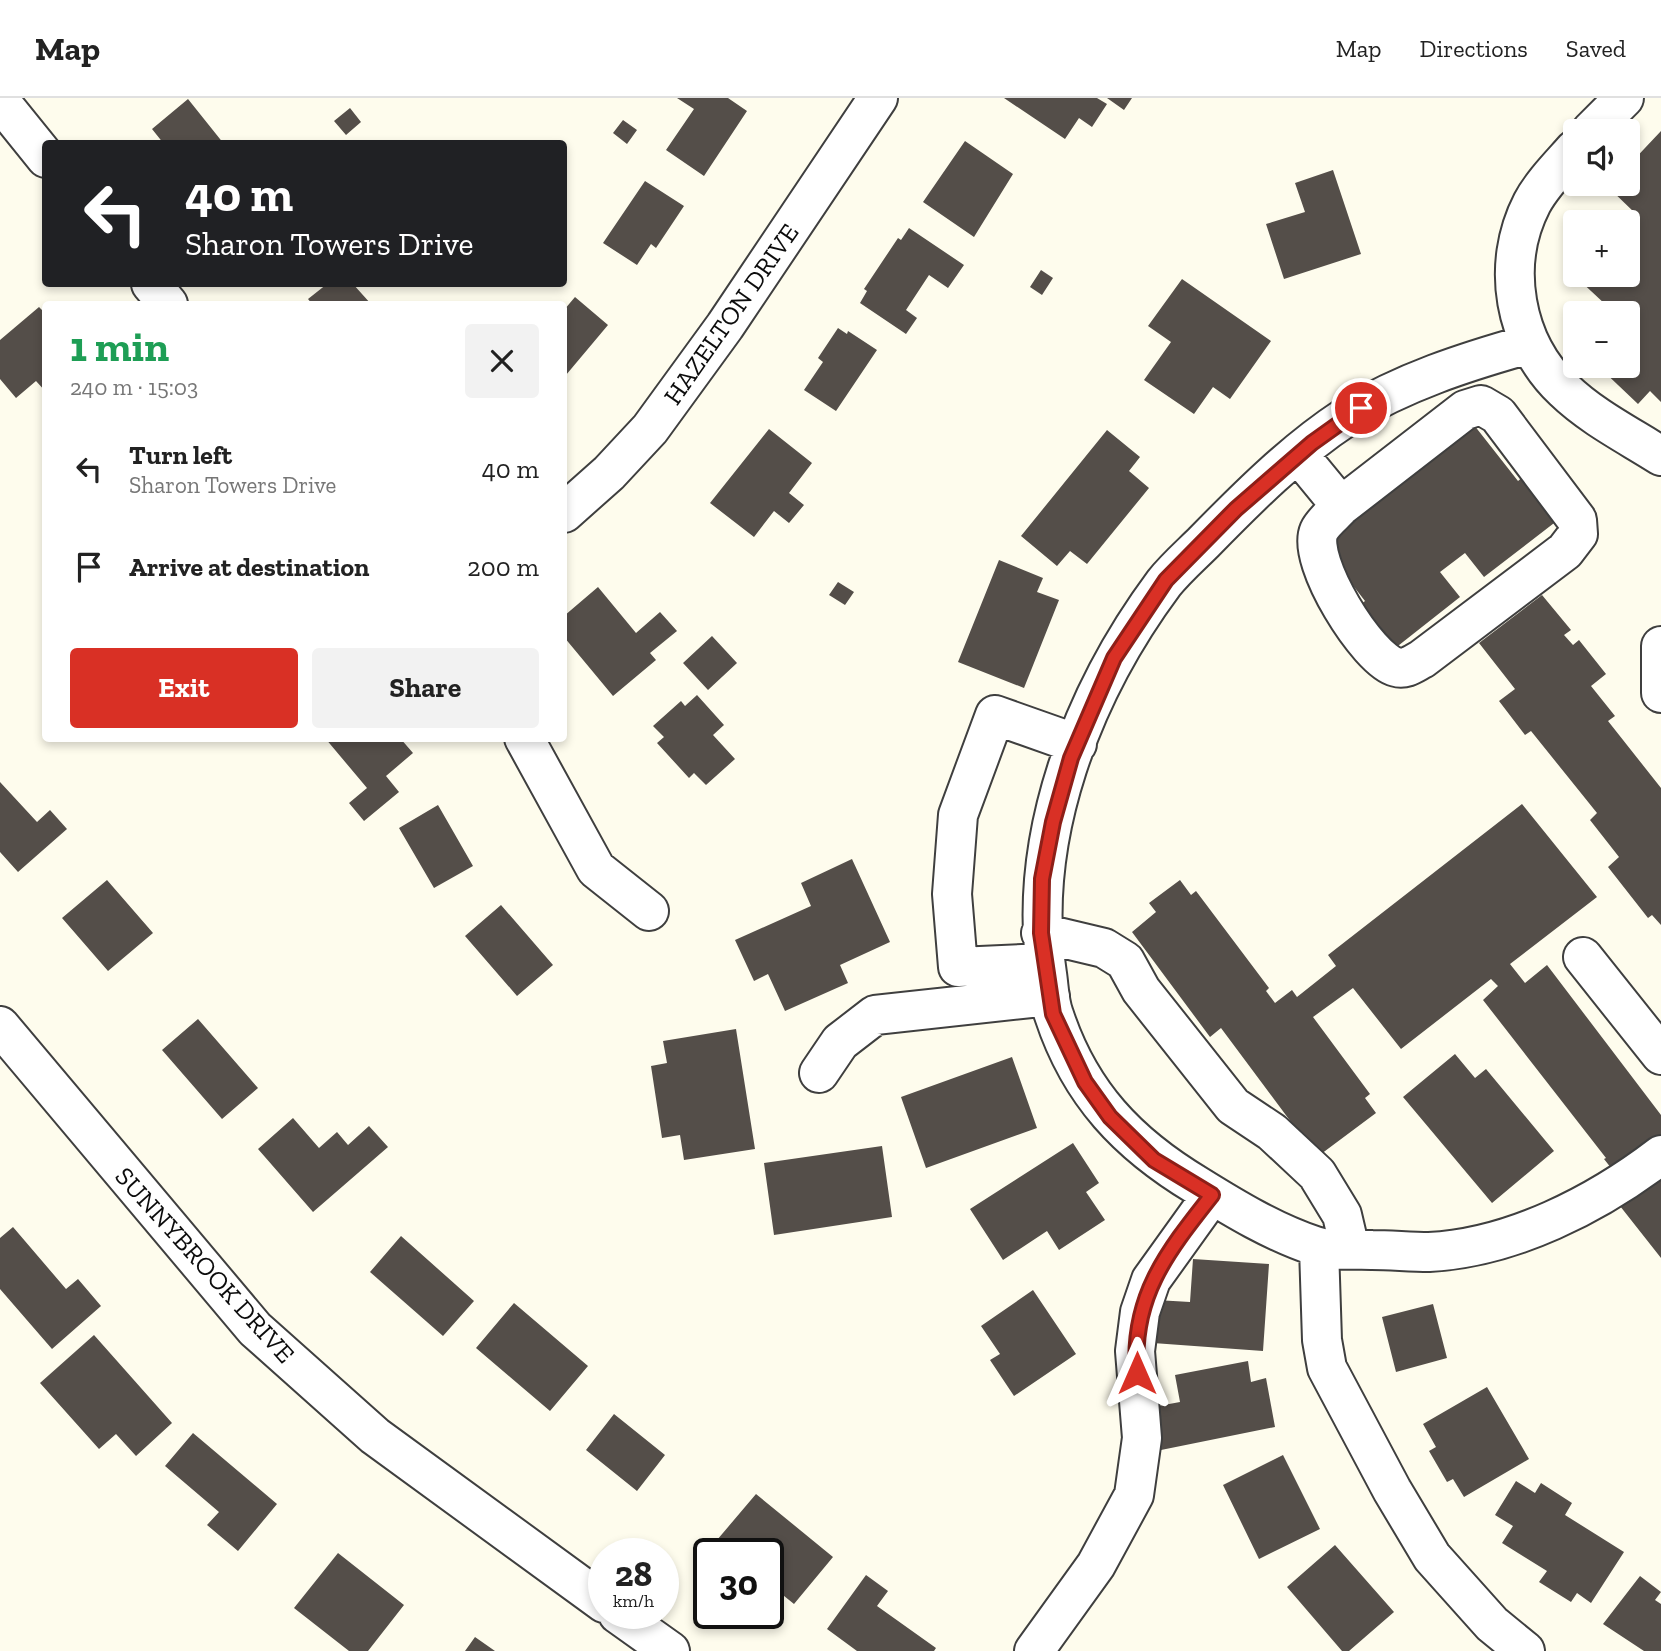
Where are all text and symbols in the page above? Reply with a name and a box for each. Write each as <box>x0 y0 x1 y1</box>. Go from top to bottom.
text: Map <box>35 29 100 68</box>
text: Map <box>1336 34 1382 63</box>
text: Directions <box>1420 34 1528 63</box>
text: Saved <box>1566 34 1626 63</box>
map controls <box>1563 119 1640 378</box>
button: sound <box>1563 119 1640 196</box>
text: 40 m <box>185 165 293 224</box>
icon: left <box>70 168 161 259</box>
button: + <box>1563 210 1640 287</box>
street label: HAZELTON DRIVE <box>657 217 805 411</box>
text: Sharon Towers Drive <box>185 225 473 263</box>
button: − <box>1563 301 1640 378</box>
text: 1 min <box>70 321 169 372</box>
button: close <box>465 324 539 398</box>
text: 240 m · 15:03 <box>70 373 198 401</box>
pin <box>1331 378 1391 438</box>
icon: arrive <box>1342 389 1380 427</box>
text: Turn left <box>129 439 232 471</box>
icon: left <box>70 450 108 488</box>
text: 40 m <box>482 453 539 485</box>
text: Sharon Towers Drive <box>129 471 336 499</box>
icon: arrive <box>70 548 108 586</box>
text: Arrive at destination <box>129 551 369 583</box>
text: 200 m <box>467 551 539 583</box>
button: Exit <box>70 648 298 728</box>
button: Share <box>312 648 539 728</box>
street label: SUNNYBROOK DRIVE <box>109 1160 301 1370</box>
position arrow <box>1100 1336 1174 1410</box>
speed limit sign: 30 <box>693 1538 784 1629</box>
text: 28 <box>615 1553 652 1595</box>
text: km/h <box>613 1590 654 1612</box>

